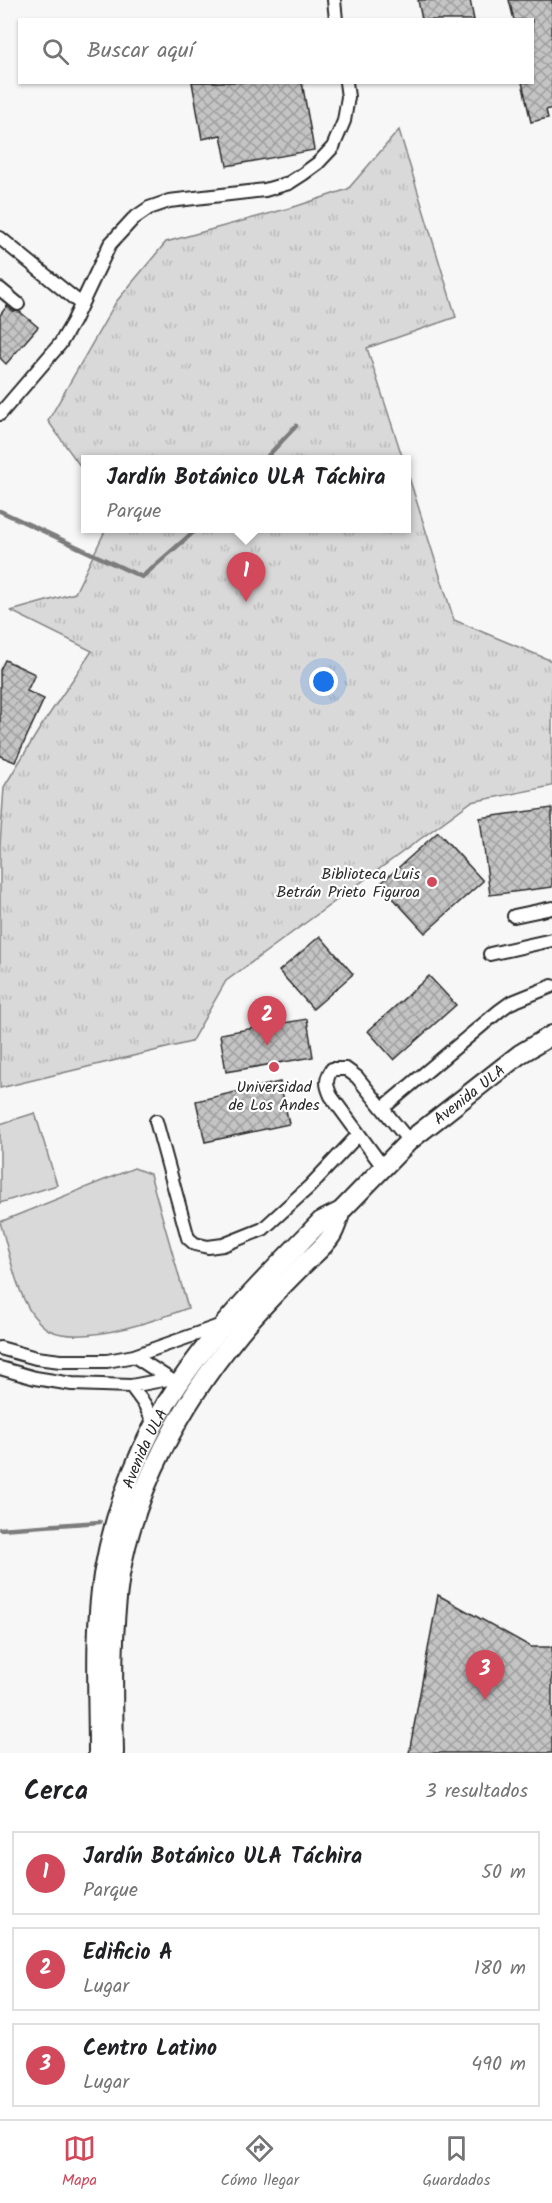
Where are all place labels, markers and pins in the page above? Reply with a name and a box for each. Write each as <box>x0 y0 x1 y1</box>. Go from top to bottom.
pin: 1 <box>226 552 266 602</box>
place label: Biblioteca Luis Betrán Prieto Figuroa <box>276 862 420 905</box>
marker: Biblioteca Luis Betrán Prieto Figuroa <box>425 875 439 889</box>
pin: 2 <box>248 996 286 1046</box>
marker: Universidad de Los Andes <box>267 1060 281 1074</box>
place label: Universidad de Los Andes <box>228 1075 320 1118</box>
pin: 3 <box>466 1650 504 1700</box>

